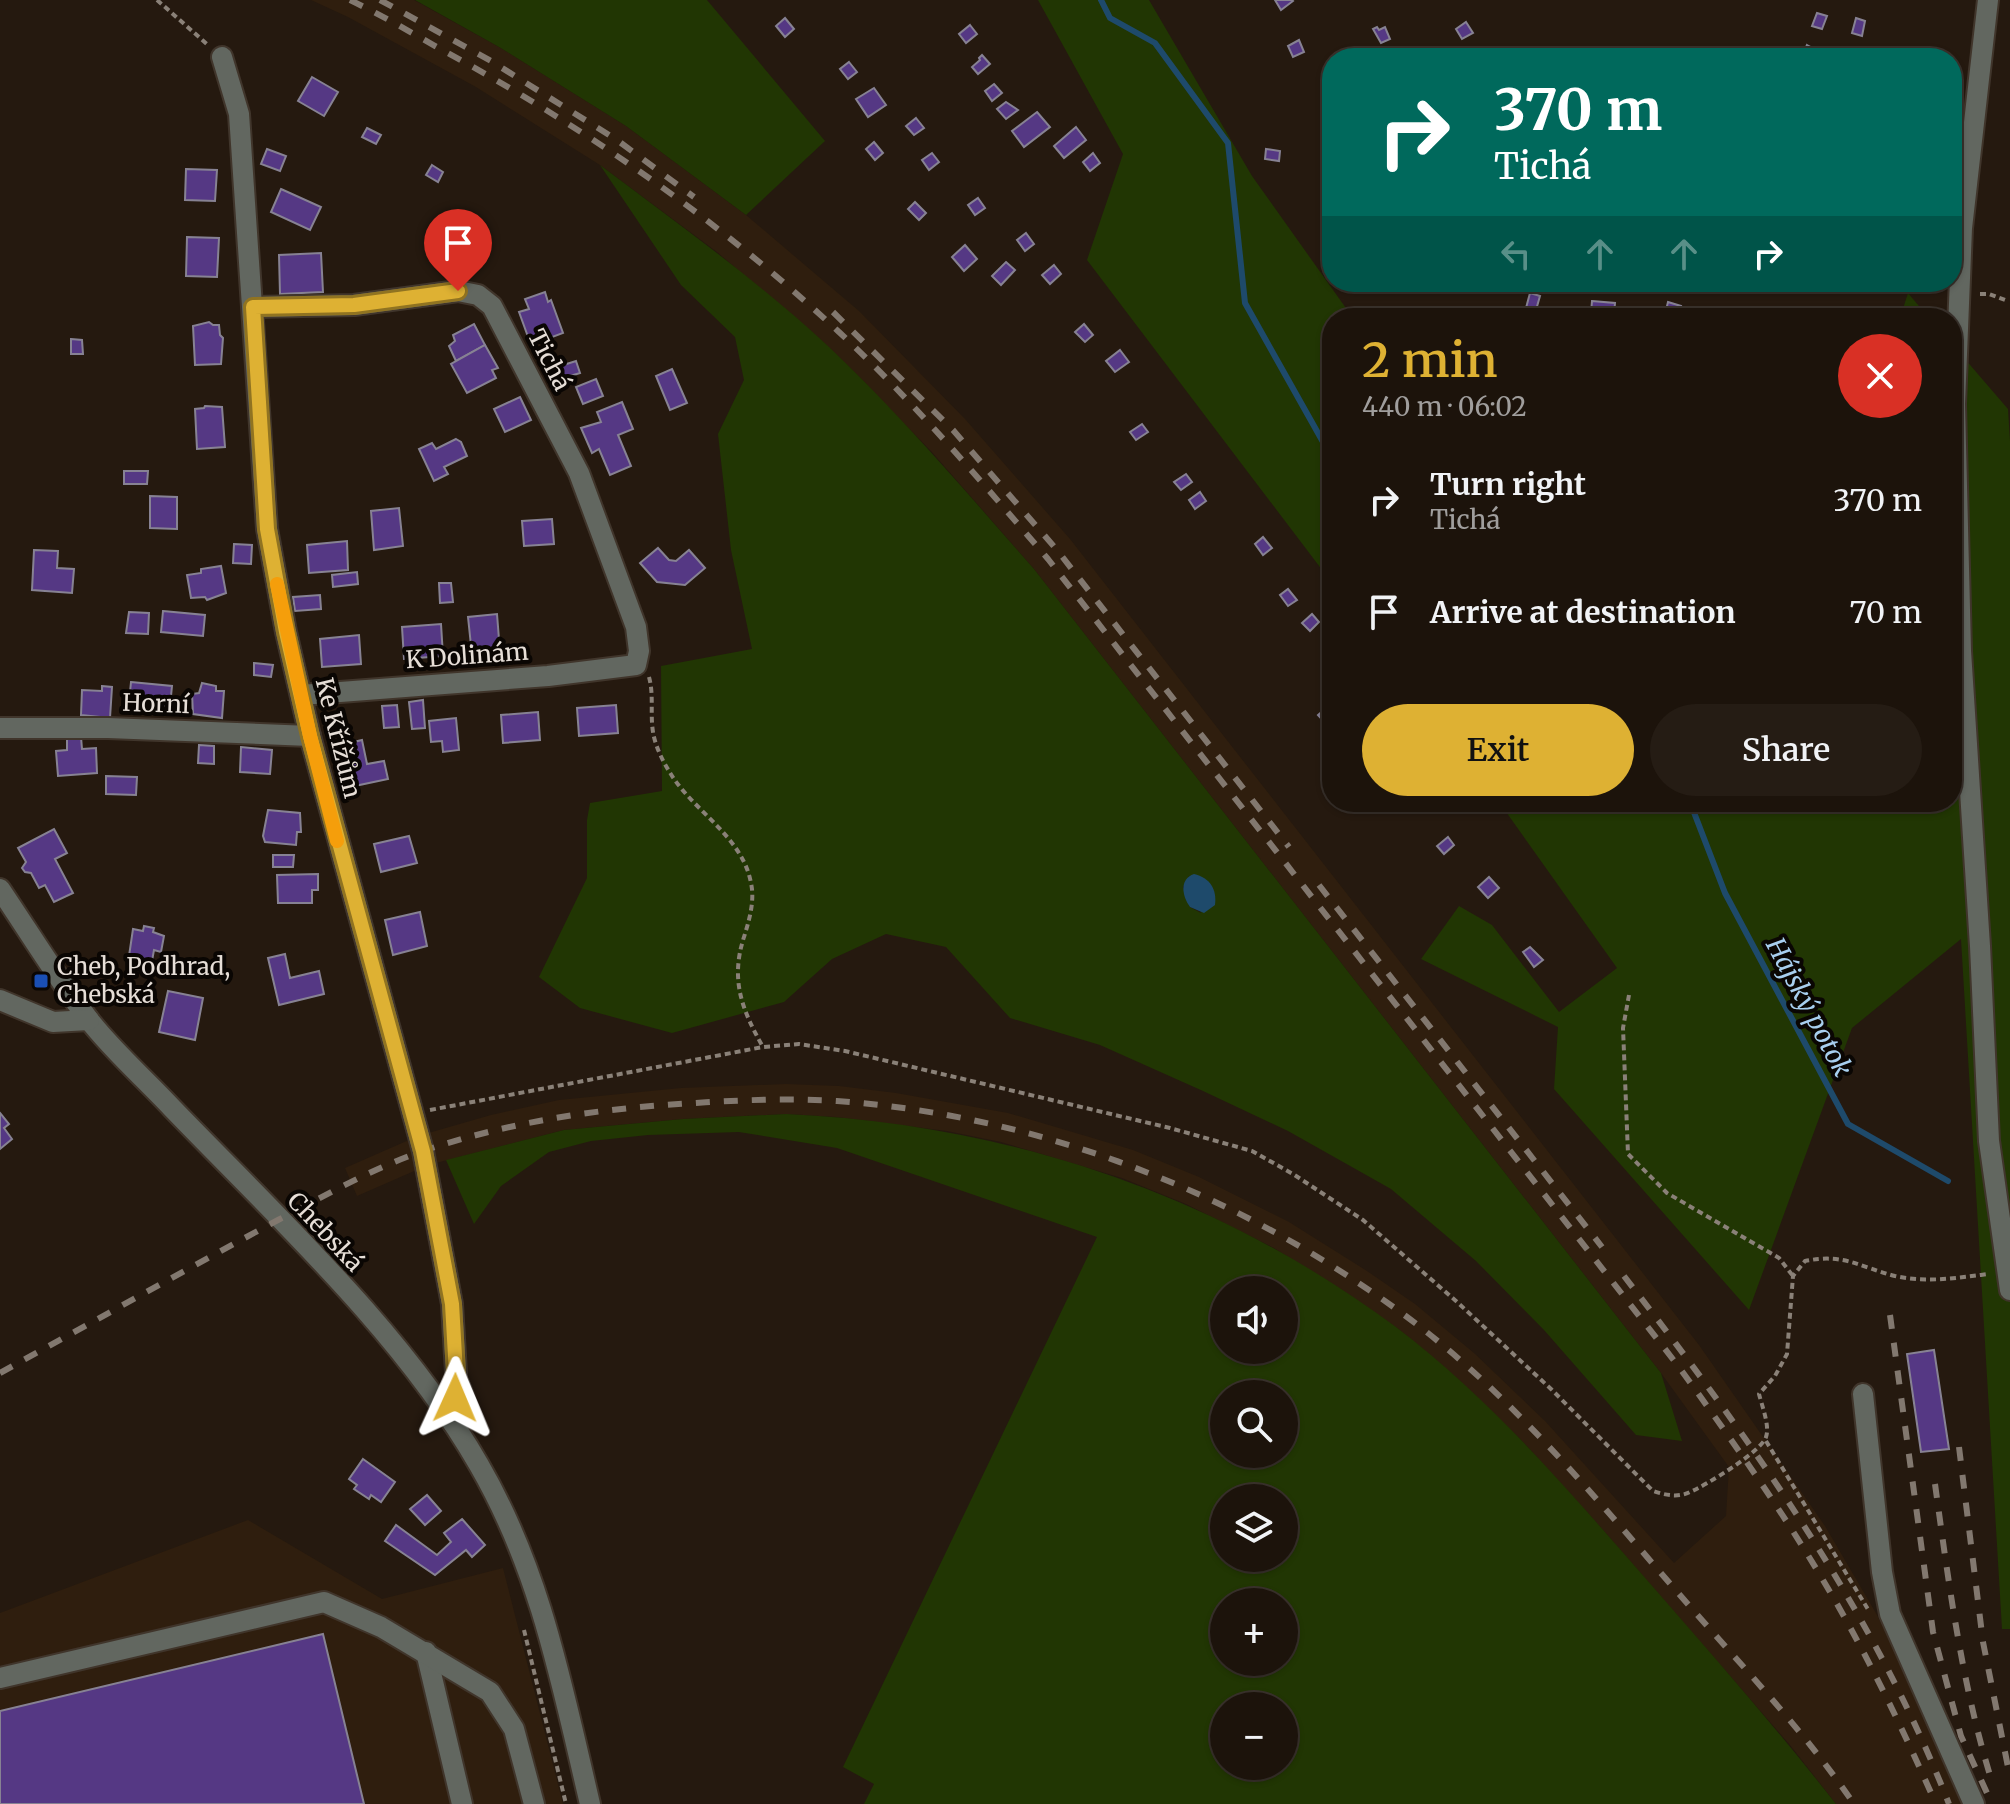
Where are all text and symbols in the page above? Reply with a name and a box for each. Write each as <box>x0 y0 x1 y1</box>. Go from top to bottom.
text: 370 m <box>1494 75 1662 145</box>
icon: right <box>1362 80 1466 184</box>
text: Tichá <box>1494 144 1591 189</box>
pin <box>424 209 492 291</box>
icon: arrive <box>436 221 480 265</box>
icon: left <box>1494 232 1538 276</box>
icon: ahead <box>1578 232 1622 276</box>
icon: ahead <box>1662 232 1706 276</box>
icon: right <box>1746 232 1790 276</box>
street label: Tichá <box>521 324 578 396</box>
text: 2 min <box>1362 330 1498 390</box>
button: close <box>1838 334 1922 418</box>
text: 440 m · 06:02 <box>1362 390 1527 423</box>
text: Turn right <box>1430 465 1586 503</box>
icon: right <box>1362 478 1406 522</box>
text: 370 m <box>1833 481 1922 519</box>
text: Tichá <box>1430 503 1500 536</box>
icon: arrive <box>1362 590 1406 634</box>
text: Arrive at destination <box>1430 593 1736 631</box>
text: 70 m <box>1849 593 1922 631</box>
street label: K Dolinám <box>404 636 530 675</box>
street label: Ke Křížům <box>309 675 368 801</box>
street label: Horní <box>122 687 191 720</box>
button: Exit <box>1362 704 1634 796</box>
button: Share <box>1650 704 1922 796</box>
water label: Hájský potok <box>1759 931 1860 1082</box>
place label: Cheb, Podhrad, Chebská <box>57 951 230 1010</box>
marker: Cheb, Podhrad, Chebská <box>32 972 50 990</box>
street label: Chebská <box>281 1185 370 1278</box>
map controls <box>1210 1276 1298 1780</box>
button: sound <box>1210 1276 1298 1364</box>
position arrow <box>413 1356 497 1440</box>
button: search <box>1210 1380 1298 1468</box>
button: layers <box>1210 1484 1298 1572</box>
button: + <box>1210 1588 1298 1676</box>
button: − <box>1210 1692 1298 1780</box>

